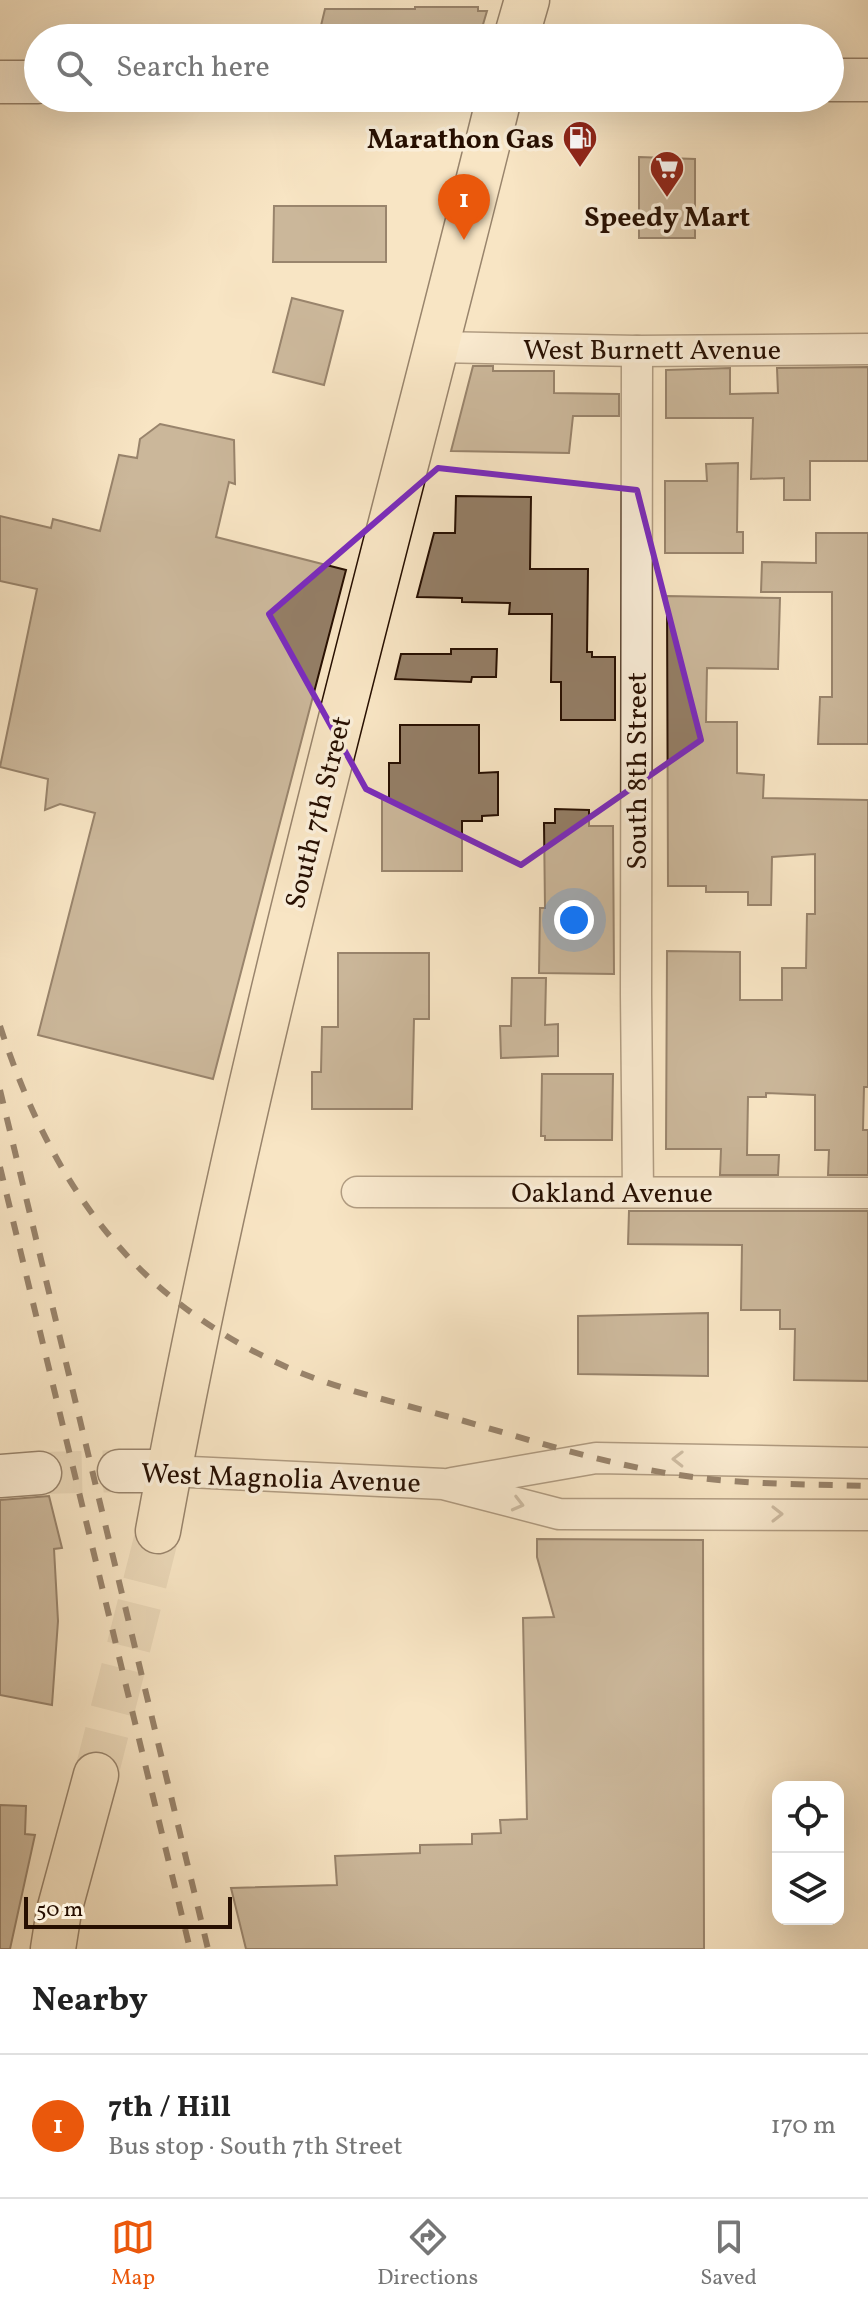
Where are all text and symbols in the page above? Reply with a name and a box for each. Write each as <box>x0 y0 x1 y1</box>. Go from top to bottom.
search box <box>24 24 844 112</box>
icon: search <box>52 46 96 90</box>
text: Search here <box>116 47 270 89</box>
fuel station icon: Marathon Gas <box>561 119 599 169</box>
place label: Marathon Gas <box>367 121 554 160</box>
supermarket icon: Speedy Mart <box>648 149 686 199</box>
pin: 1 <box>438 174 490 240</box>
place label: Speedy Mart <box>584 199 750 238</box>
street label: West Burnett Avenue <box>523 332 781 371</box>
street label: South 8th Street <box>619 672 658 870</box>
street label: South 7th Street <box>277 712 362 913</box>
your location <box>554 900 594 940</box>
street label: Oakland Avenue <box>511 1175 713 1214</box>
one-way arrow <box>671 1450 684 1468</box>
street label: West Magnolia Avenue <box>140 1455 422 1504</box>
one-way arrow <box>511 1494 525 1511</box>
one-way arrow <box>771 1505 784 1523</box>
map controls <box>772 1781 844 1925</box>
button: locate <box>772 1781 844 1853</box>
button: layers <box>772 1853 844 1925</box>
scale bar <box>24 1893 232 1929</box>
text: 50 m <box>36 1895 83 1926</box>
text: Nearby <box>32 1978 148 2025</box>
text: 7th / Hill <box>108 2087 231 2129</box>
text: 1 <box>53 2108 63 2144</box>
text: 170 m <box>771 2108 836 2144</box>
text: Bus stop · South 7th Street <box>108 2129 403 2165</box>
tab: Map <box>111 2215 155 2294</box>
tab: Directions <box>377 2215 478 2294</box>
tab: Saved <box>700 2215 757 2294</box>

